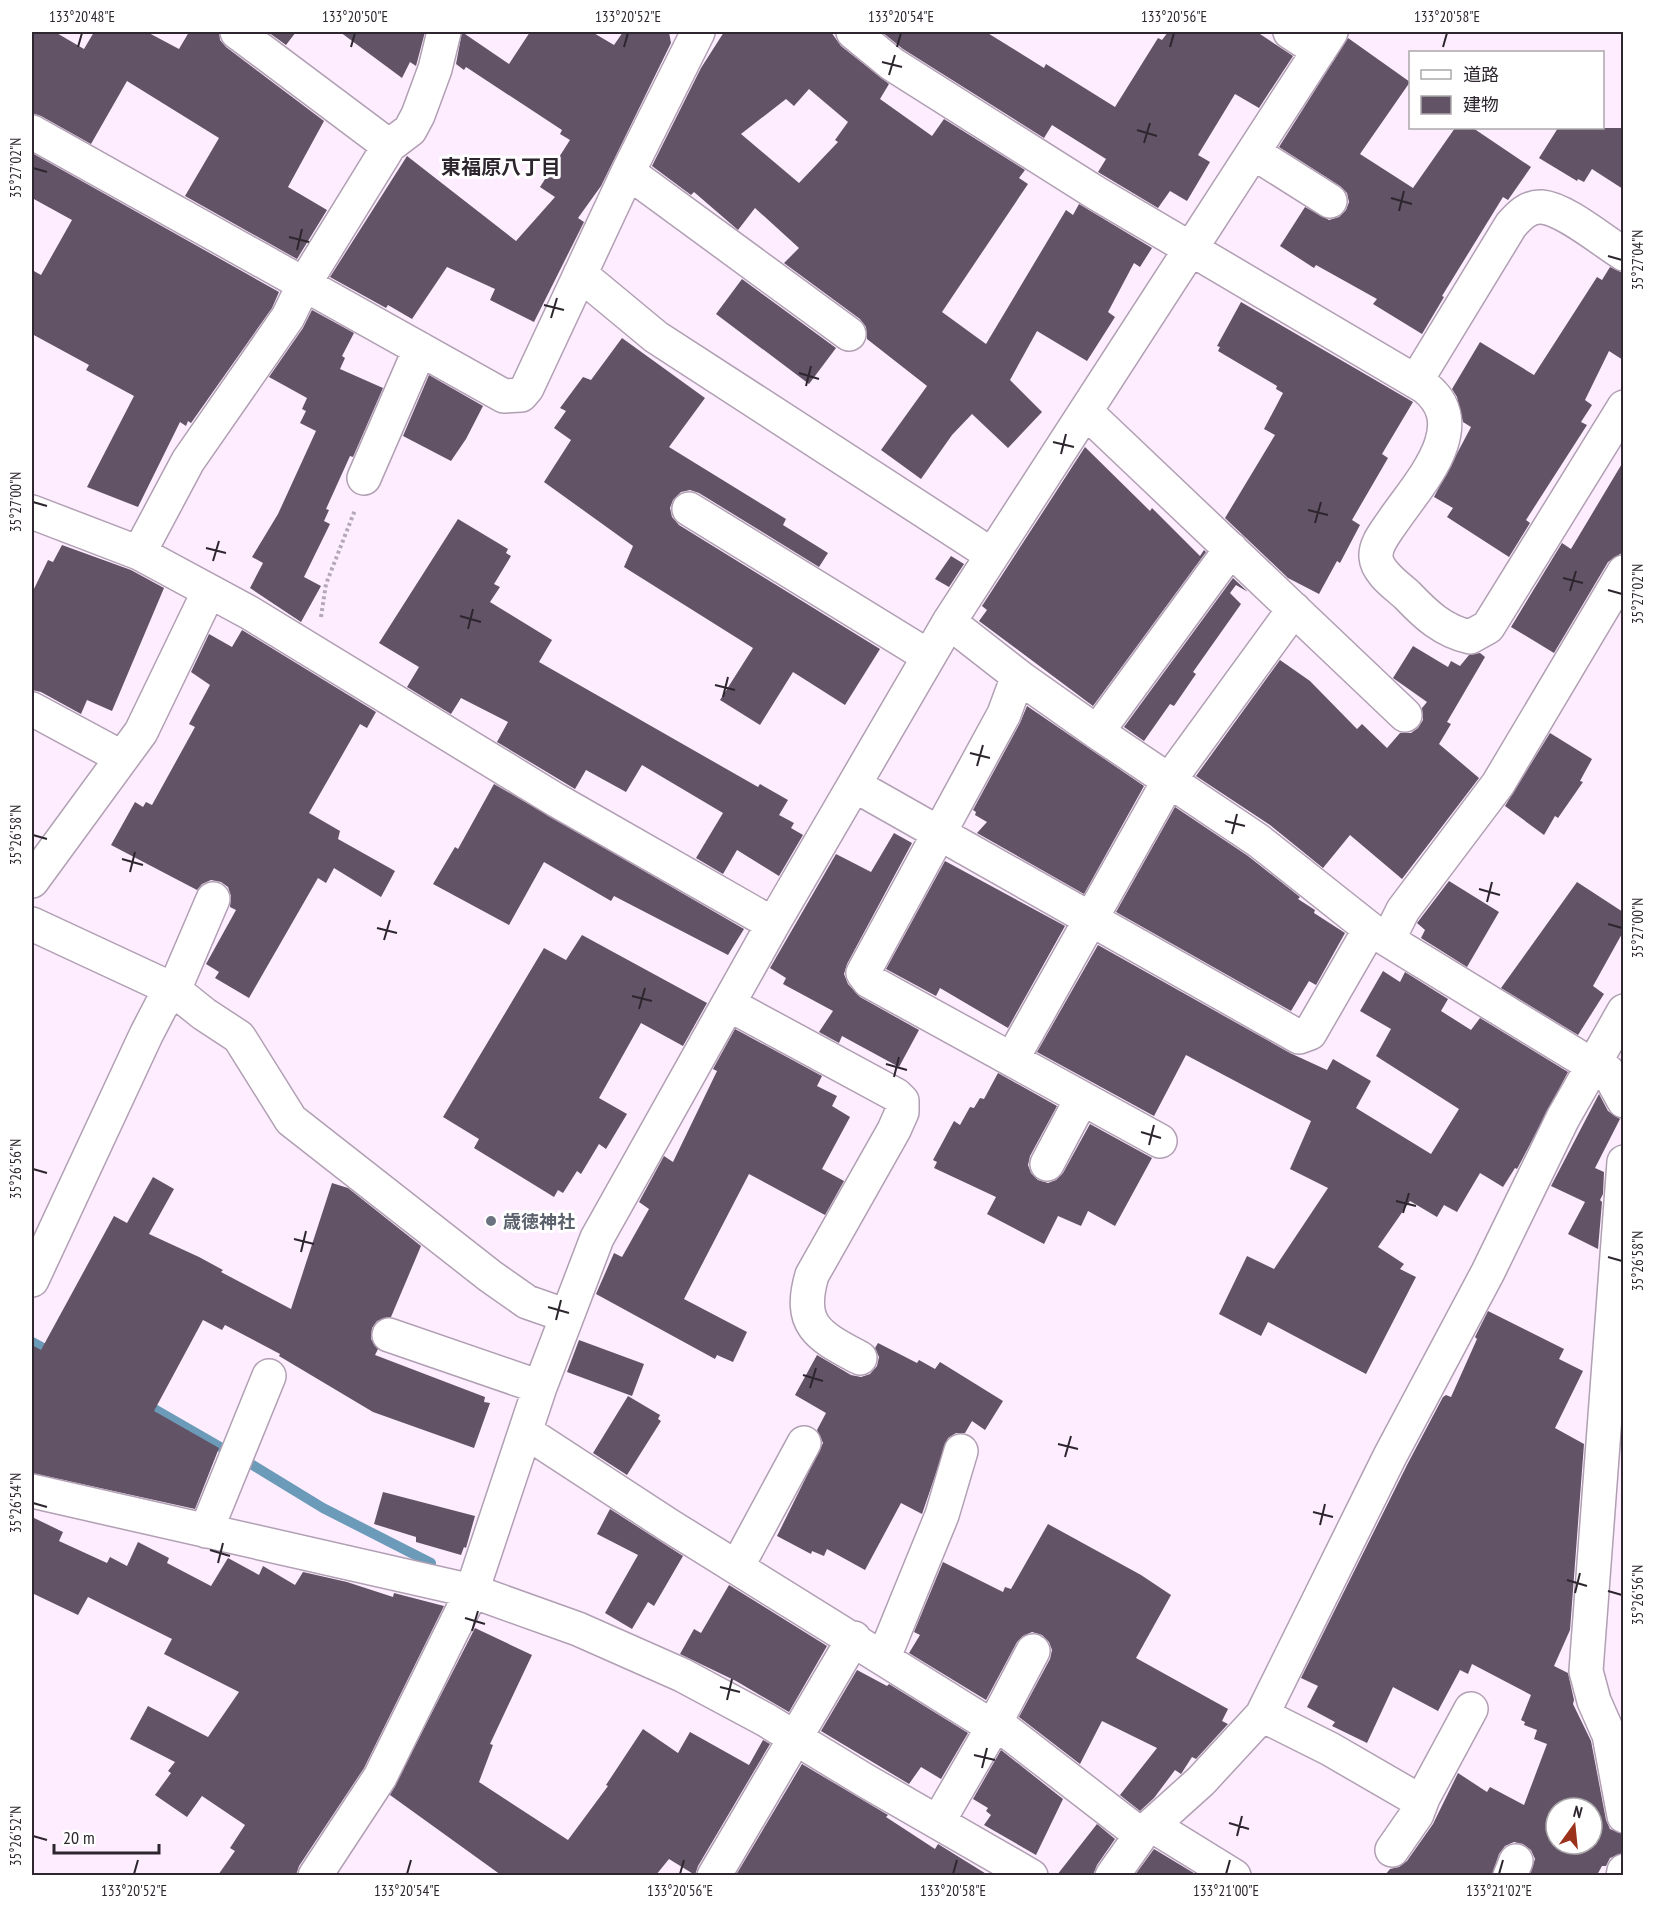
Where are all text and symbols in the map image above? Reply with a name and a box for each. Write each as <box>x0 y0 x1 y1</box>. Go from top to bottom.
text: 133°20'48"E <box>49 7 115 26</box>
text: 133°20'50"E <box>322 7 388 26</box>
text: 133°20'52"E <box>595 7 661 26</box>
text: 133°20'54"E <box>868 7 934 26</box>
text: 133°20'56"E <box>1141 7 1207 26</box>
text: 133°20'58"E <box>1414 7 1480 26</box>
legend <box>1409 51 1604 129</box>
text: 道路 <box>1463 63 1499 86</box>
text: 建物 <box>1463 93 1499 116</box>
text: 35°27'02"N <box>6 138 25 198</box>
district label: 東福原八丁目 <box>441 154 561 180</box>
text: 35°27'04"N <box>1628 230 1647 290</box>
text: 35°27'00"N <box>6 472 25 532</box>
text: 35°27'02"N <box>1628 564 1647 624</box>
text: 35°26'58"N <box>6 805 25 865</box>
text: 35°27'00"N <box>1628 898 1647 958</box>
text: 35°26'56"N <box>6 1139 25 1199</box>
place label: 歳徳神社 <box>503 1210 575 1233</box>
marker: 歳徳神社 <box>484 1214 498 1228</box>
text: 35°26'58"N <box>1628 1231 1647 1291</box>
text: 35°26'54"N <box>6 1473 25 1533</box>
text: 35°26'56"N <box>1628 1565 1647 1625</box>
north arrow <box>1544 1796 1604 1856</box>
text: N <box>1571 1801 1585 1822</box>
text: 35°26'52"N <box>6 1806 25 1866</box>
scale bar <box>54 1817 159 1855</box>
text: 20 m <box>63 1826 95 1849</box>
text: 133°20'52"E <box>101 1881 167 1900</box>
text: 133°20'54"E <box>374 1881 440 1900</box>
text: 133°20'56"E <box>647 1881 713 1900</box>
text: 133°20'58"E <box>920 1881 986 1900</box>
text: 133°21'00"E <box>1193 1881 1259 1900</box>
text: 133°21'02"E <box>1466 1881 1532 1900</box>

